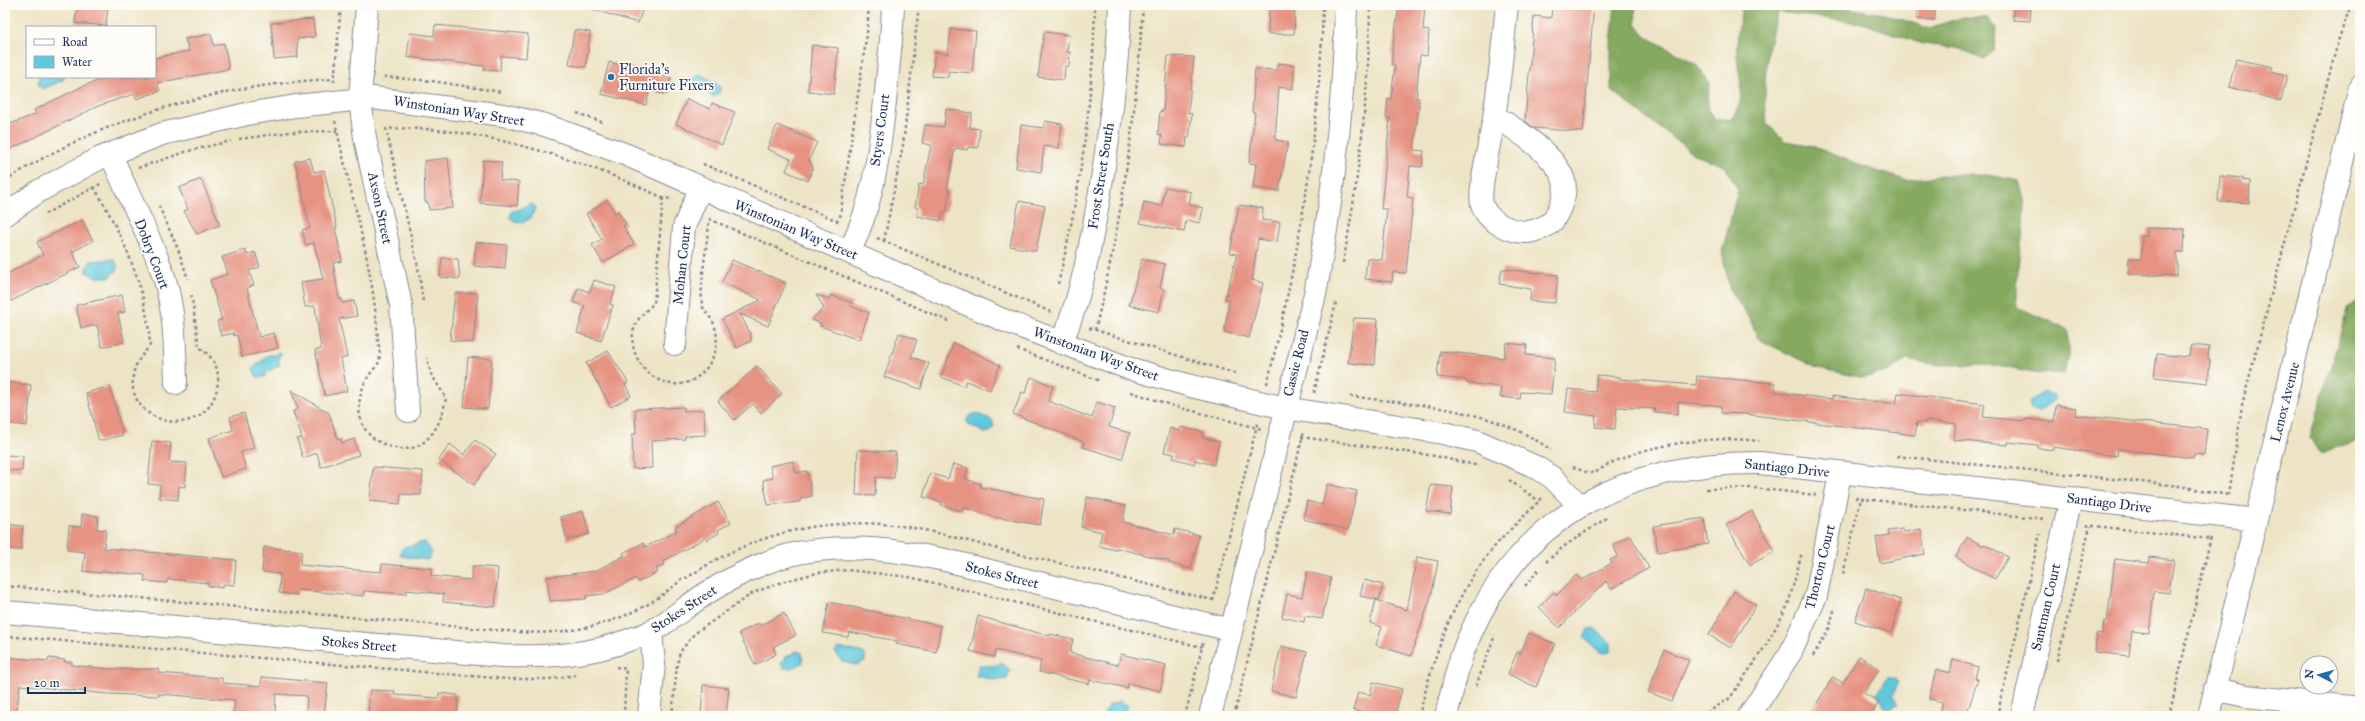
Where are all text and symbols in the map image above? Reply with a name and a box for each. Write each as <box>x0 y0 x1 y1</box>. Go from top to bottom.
legend <box>26 26 156 78</box>
text: Road <box>62 35 88 49</box>
text: Water <box>62 55 92 69</box>
place label: Florida's Furniture Fixers <box>619 61 714 94</box>
marker: Florida's Furniture Fixers <box>606 72 616 82</box>
street label: Winstonian Way Street <box>392 92 526 130</box>
street label: Styers Court <box>867 93 894 167</box>
street label: Frost Street South <box>1084 121 1118 230</box>
street label: Axson Street <box>364 169 396 246</box>
street label: Winstonian Way Street <box>732 196 860 264</box>
street label: Dobry Court <box>131 216 173 292</box>
street label: Mohan Court <box>669 224 695 306</box>
street label: Winstonian Way Street <box>1031 323 1161 385</box>
street label: Cassie Road <box>1280 328 1312 398</box>
street label: Lenox Avenue <box>2267 360 2303 444</box>
street label: Santiago Drive <box>1744 455 1830 481</box>
street label: Santiago Drive <box>2066 489 2153 517</box>
street label: Thorton Court <box>1801 523 1839 611</box>
street label: Stokes Street <box>963 558 1041 592</box>
street label: Santman Court <box>2028 562 2064 652</box>
street label: Stokes Street <box>648 581 720 637</box>
street label: Stokes Street <box>321 632 397 656</box>
north arrow <box>2299 655 2339 695</box>
text: N <box>2303 668 2317 679</box>
scale bar <box>28 669 85 695</box>
text: 20 m <box>34 676 60 690</box>

